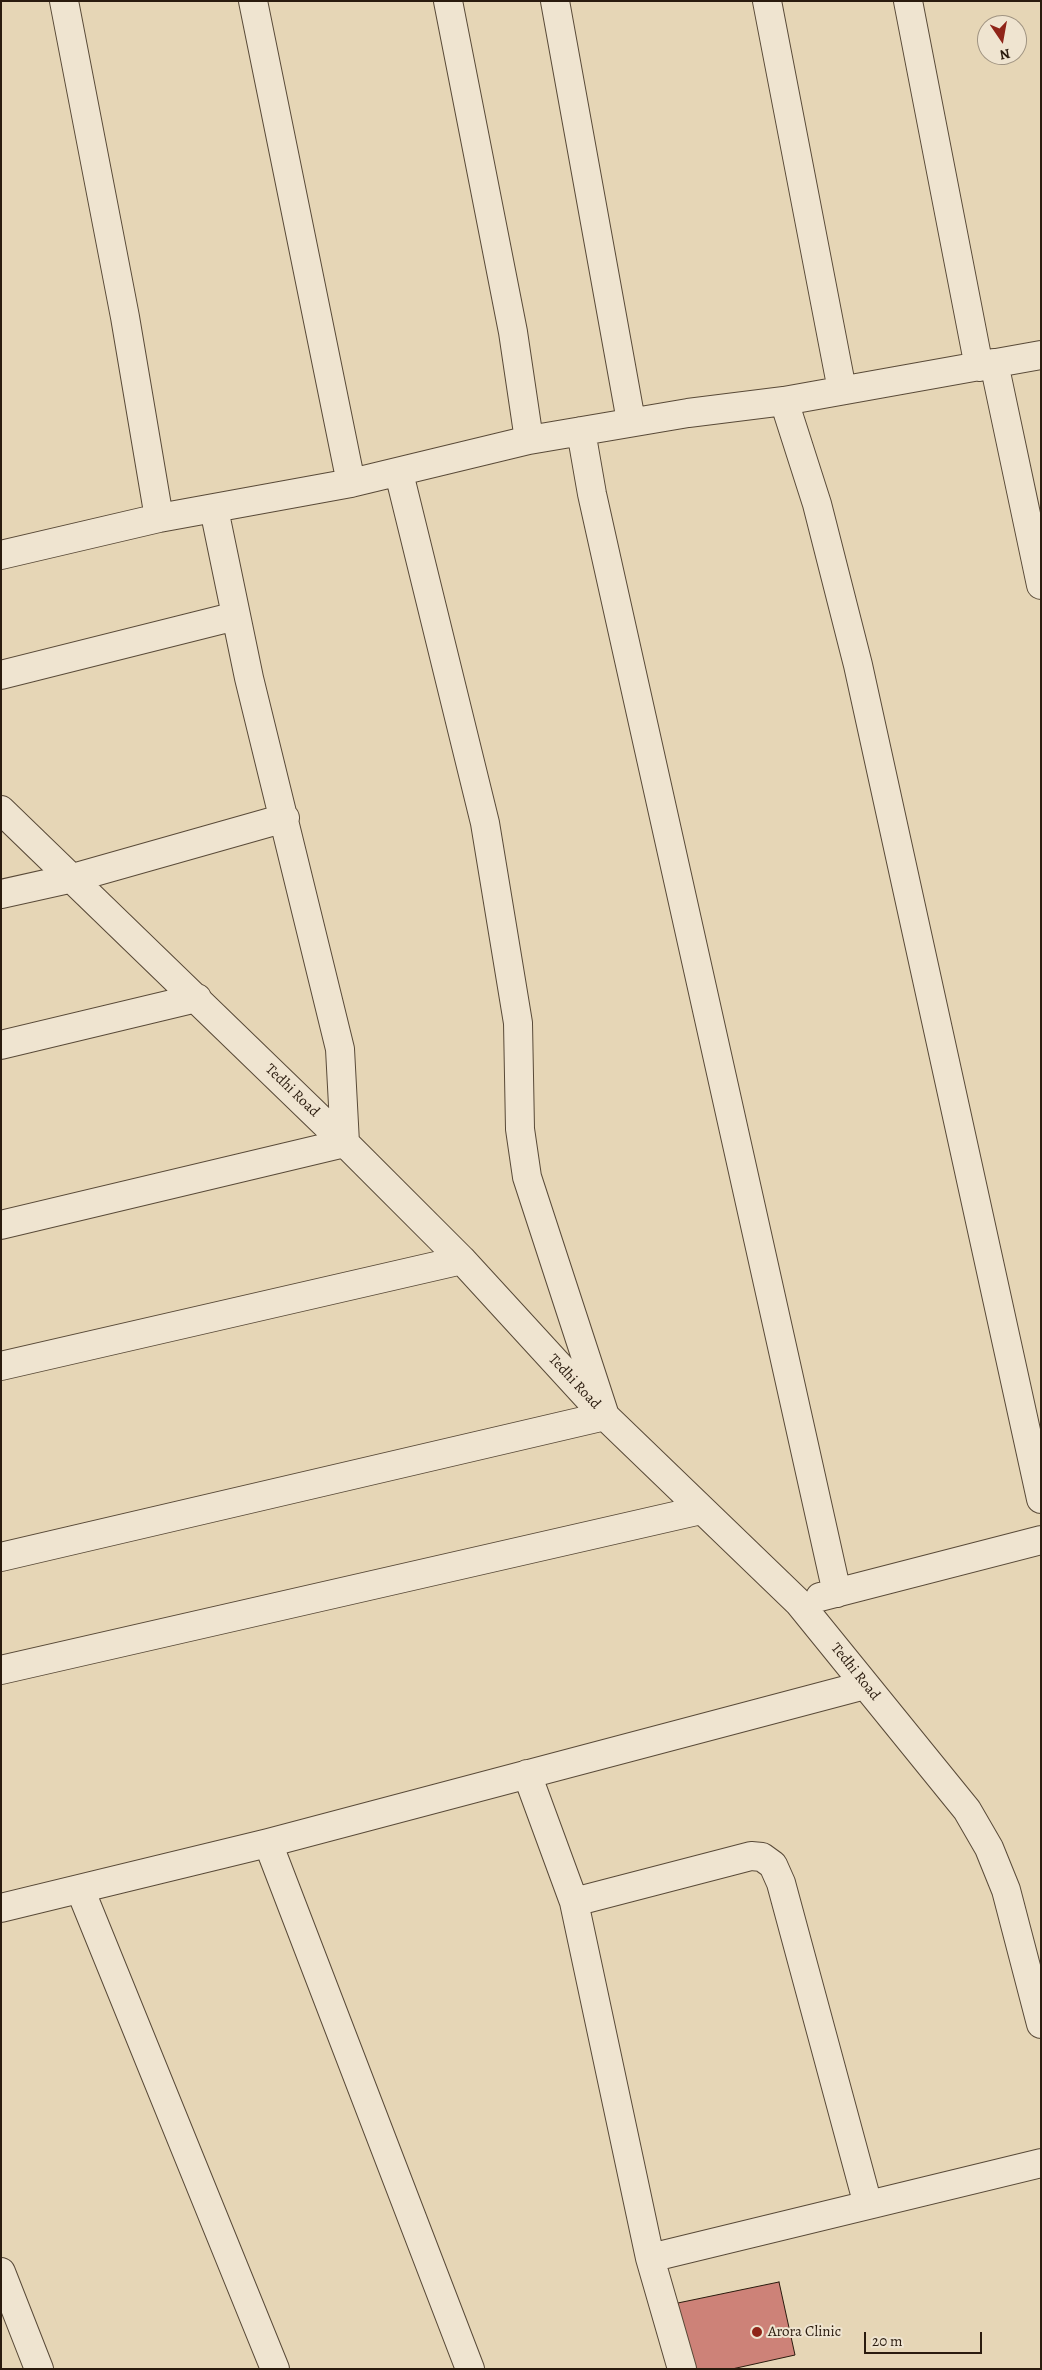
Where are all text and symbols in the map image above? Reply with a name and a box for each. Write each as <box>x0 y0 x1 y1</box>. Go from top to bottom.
north arrow <box>977 15 1027 65</box>
text: N <box>998 44 1012 65</box>
street label: Tedhi Road <box>261 1061 323 1121</box>
street label: Tedhi Road <box>544 1351 604 1413</box>
street label: Tedhi Road <box>826 1640 884 1704</box>
scale bar <box>867 2322 984 2354</box>
place label: Arora Clinic <box>768 2323 841 2341</box>
marker: Arora Clinic <box>750 2325 764 2339</box>
text: 20 m <box>872 2331 903 2351</box>

